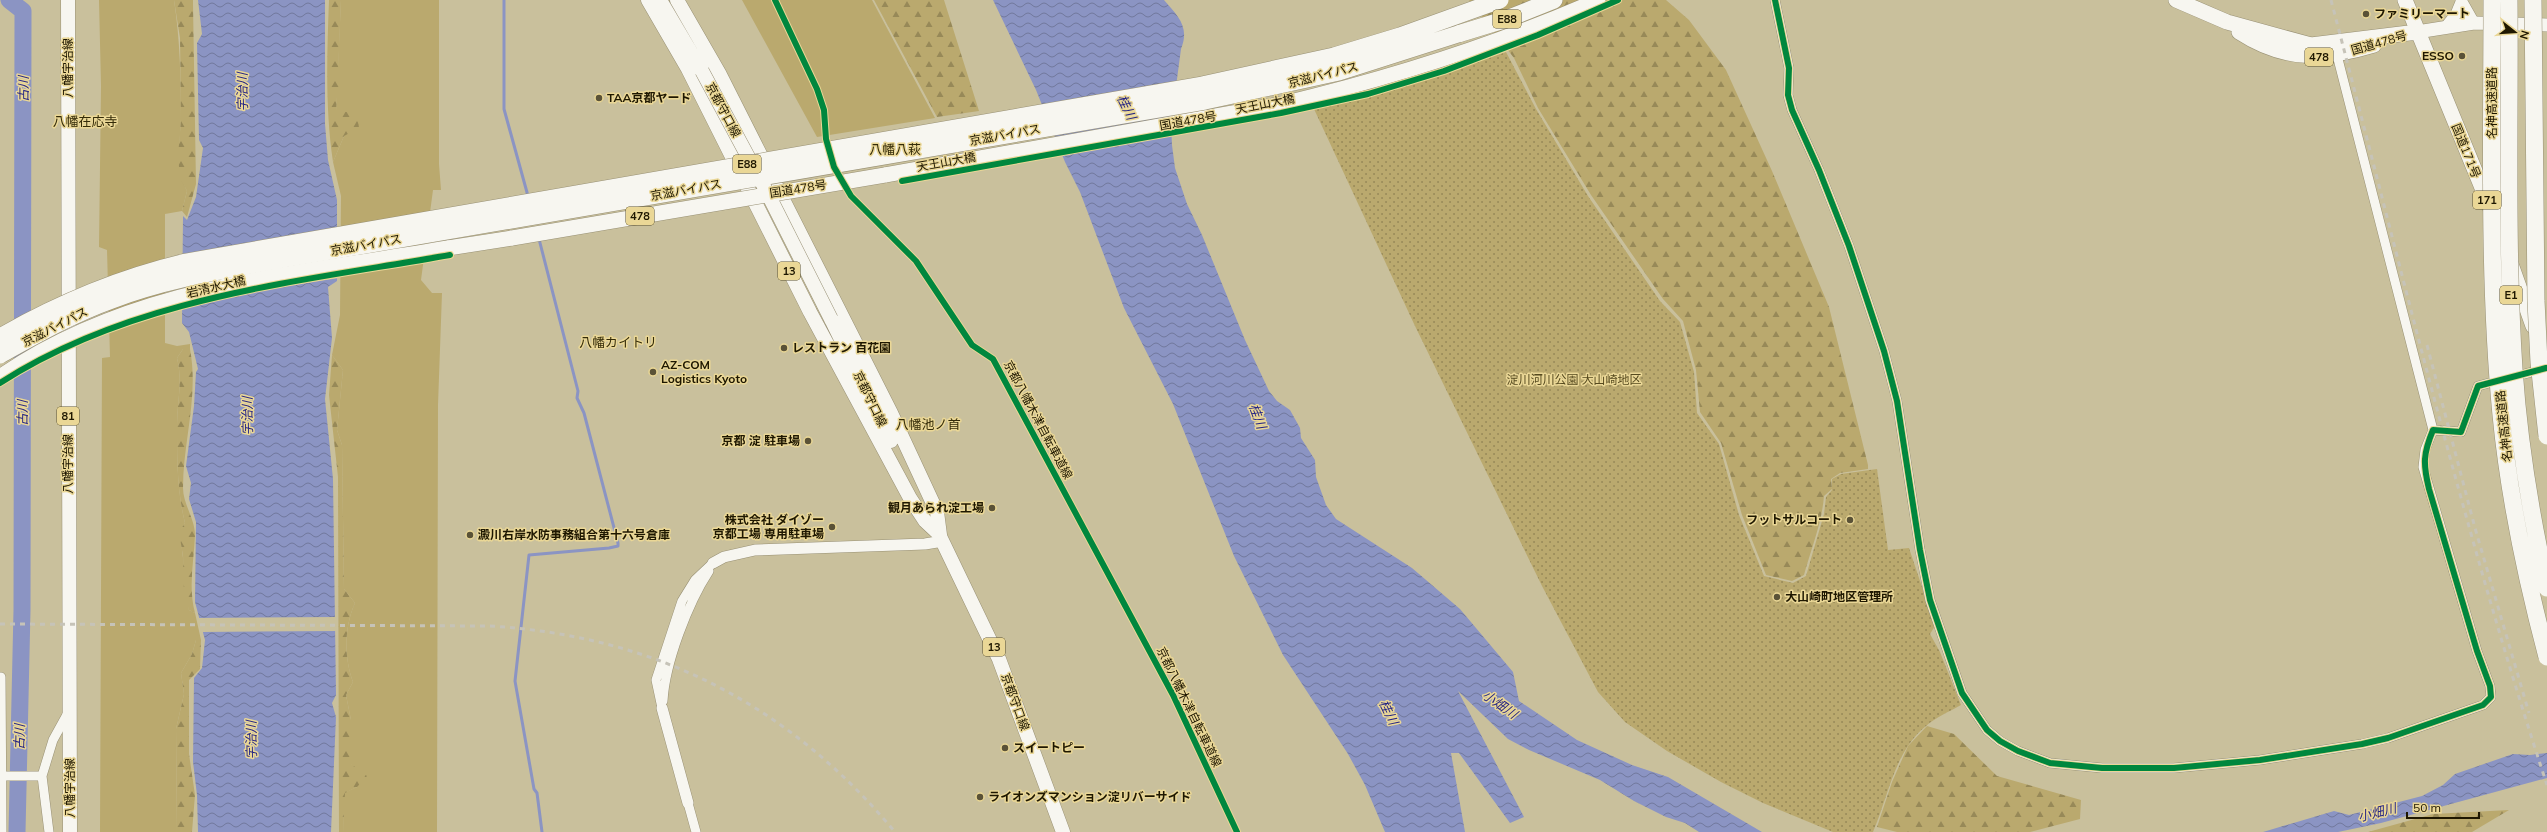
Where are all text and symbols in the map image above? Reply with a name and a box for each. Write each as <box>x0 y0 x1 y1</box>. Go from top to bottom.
place label: ファミリーマート <box>2374 6 2470 21</box>
marker: ファミリーマート <box>2361 9 2371 19</box>
road number: E88 <box>1493 10 1521 28</box>
north arrow <box>2495 12 2535 52</box>
street label: 国道478号 <box>2349 27 2409 58</box>
text: N <box>2517 29 2532 41</box>
street label: 八幡宇治線 <box>60 38 75 98</box>
road number: 478 <box>2305 48 2333 66</box>
place label: ESSO <box>2422 48 2454 63</box>
marker: ESSO <box>2457 51 2467 61</box>
street label: 京滋バイパス <box>1286 59 1360 90</box>
street label: 名神高速道路 <box>2484 67 2499 139</box>
water label: 宇治川 <box>234 70 250 112</box>
water label: 古川 <box>15 74 31 102</box>
street label: 京都守口線 <box>703 80 744 140</box>
place label: TAA京都ヤード <box>607 90 692 105</box>
street label: 天王山大橋 <box>1234 90 1296 117</box>
water label: 桂川 <box>1114 92 1141 124</box>
marker: TAA京都ヤード <box>594 93 604 103</box>
street label: 国道478号 <box>1158 108 1218 133</box>
district label: 八幡在応寺 <box>52 113 118 129</box>
street label: 京滋バイパス <box>968 121 1042 148</box>
street label: 国道171号 <box>2449 121 2484 180</box>
district label: 八幡八萩 <box>869 141 921 157</box>
street label: 天王山大橋 <box>915 149 977 174</box>
road number: E88 <box>733 155 761 173</box>
street label: 京滋バイパス <box>649 176 723 203</box>
street label: 国道478号 <box>768 177 828 200</box>
road number: 171 <box>2473 191 2501 209</box>
road number: 478 <box>626 207 654 225</box>
street label: 京滋バイパス <box>329 231 403 258</box>
road number: 13 <box>778 262 800 280</box>
street label: 岩清水大橋 <box>185 272 247 301</box>
road number: E1 <box>2500 286 2522 304</box>
street label: 京滋バイパス <box>19 304 90 350</box>
district label: 八幡カイトリ <box>579 334 657 350</box>
place label: レストラン 百花園 <box>792 340 891 355</box>
marker: レストラン 百花園 <box>779 343 789 353</box>
place label: AZ-COM Logistics Kyoto <box>661 357 747 386</box>
street label: 京都八幡木津自転車道線 <box>1001 358 1076 482</box>
marker: AZ-COM Logistics Kyoto <box>648 367 658 377</box>
street label: 京都守口線 <box>851 369 890 429</box>
park label: 淀川河川公園 大山崎地区 <box>1506 372 1642 387</box>
street label: 名神高速道路 <box>2492 389 2515 463</box>
water label: 宇治川 <box>239 394 255 436</box>
water label: 古川 <box>14 398 30 426</box>
water label: 桂川 <box>1246 401 1271 433</box>
road number: 81 <box>57 407 79 425</box>
district label: 八幡池ノ首 <box>895 416 961 432</box>
place label: 京都 淀 駐車場 <box>721 433 800 448</box>
street label: 八幡宇治線 <box>60 434 75 494</box>
marker: 京都 淀 駐車場 <box>803 436 813 446</box>
place label: 観月あられ淀工場 <box>888 500 984 515</box>
marker: 観月あられ淀工場 <box>987 503 997 513</box>
place label: 株式会社 ダイゾー 京都工場 専用駐車場 <box>713 512 824 541</box>
place label: フットサルコート <box>1746 512 1842 527</box>
marker: フットサルコート <box>1845 515 1855 525</box>
marker: 株式会社 ダイゾー 京都工場 専用駐車場 <box>827 522 837 532</box>
place label: 澱川右岸水防事務組合第十六号倉庫 <box>478 527 670 542</box>
marker: 澱川右岸水防事務組合第十六号倉庫 <box>465 530 475 540</box>
place label: 大山崎町地区管理所 <box>1785 589 1893 604</box>
marker: 大山崎町地区管理所 <box>1772 592 1782 602</box>
road number: 13 <box>983 638 1005 656</box>
street label: 京都八幡木津自転車道線 <box>1154 644 1225 769</box>
street label: 京都守口線 <box>998 671 1033 733</box>
water label: 小畑川 <box>1479 686 1522 723</box>
water label: 桂川 <box>1376 697 1403 729</box>
water label: 宇治川 <box>243 718 259 760</box>
water label: 古川 <box>11 722 27 750</box>
place label: スイートピー <box>1013 740 1085 755</box>
marker: スイートピー <box>1000 743 1010 753</box>
street label: 八幡宇治線 <box>62 758 77 818</box>
place label: ライオンズマンション淀リバーサイド <box>988 789 1192 804</box>
marker: ライオンズマンション淀リバーサイド <box>975 792 985 802</box>
scale bar <box>2407 794 2479 820</box>
water label: 小畑川 <box>2356 799 2400 824</box>
text: 50 m <box>2413 800 2441 815</box>

